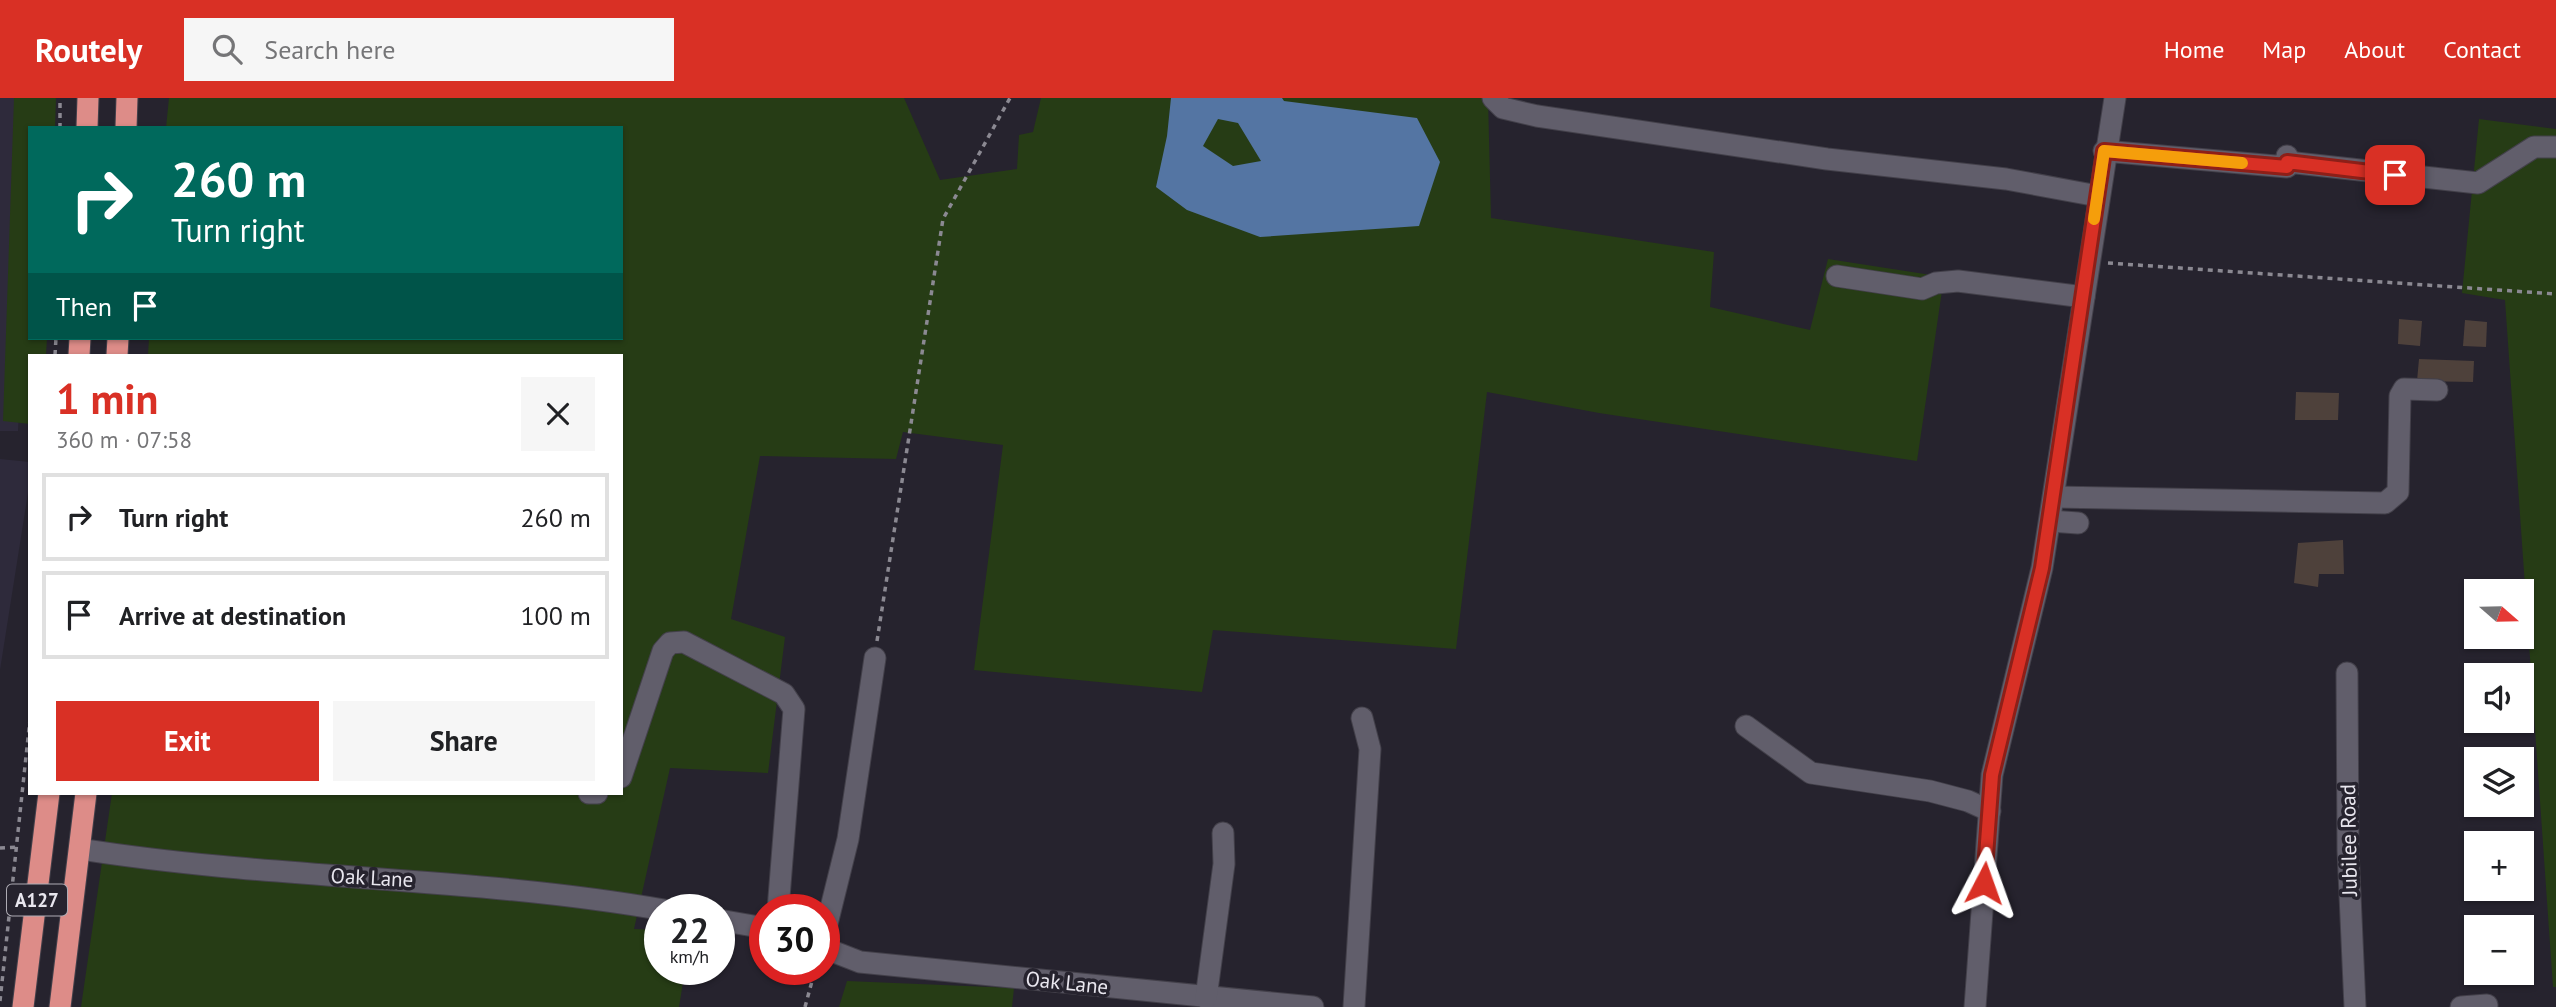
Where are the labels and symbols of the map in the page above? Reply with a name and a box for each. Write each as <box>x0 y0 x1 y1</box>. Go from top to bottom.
pin <box>2365 145 2425 205</box>
north arrow <box>2464 579 2534 649</box>
street label: Jubilee Road <box>2334 784 2363 897</box>
position arrow <box>1947 846 2021 920</box>
street label: Oak Lane <box>330 862 414 893</box>
road number: A127 <box>7 884 67 916</box>
speed limit sign: 30 <box>749 894 840 985</box>
street label: Oak Lane <box>1024 965 1110 1000</box>

